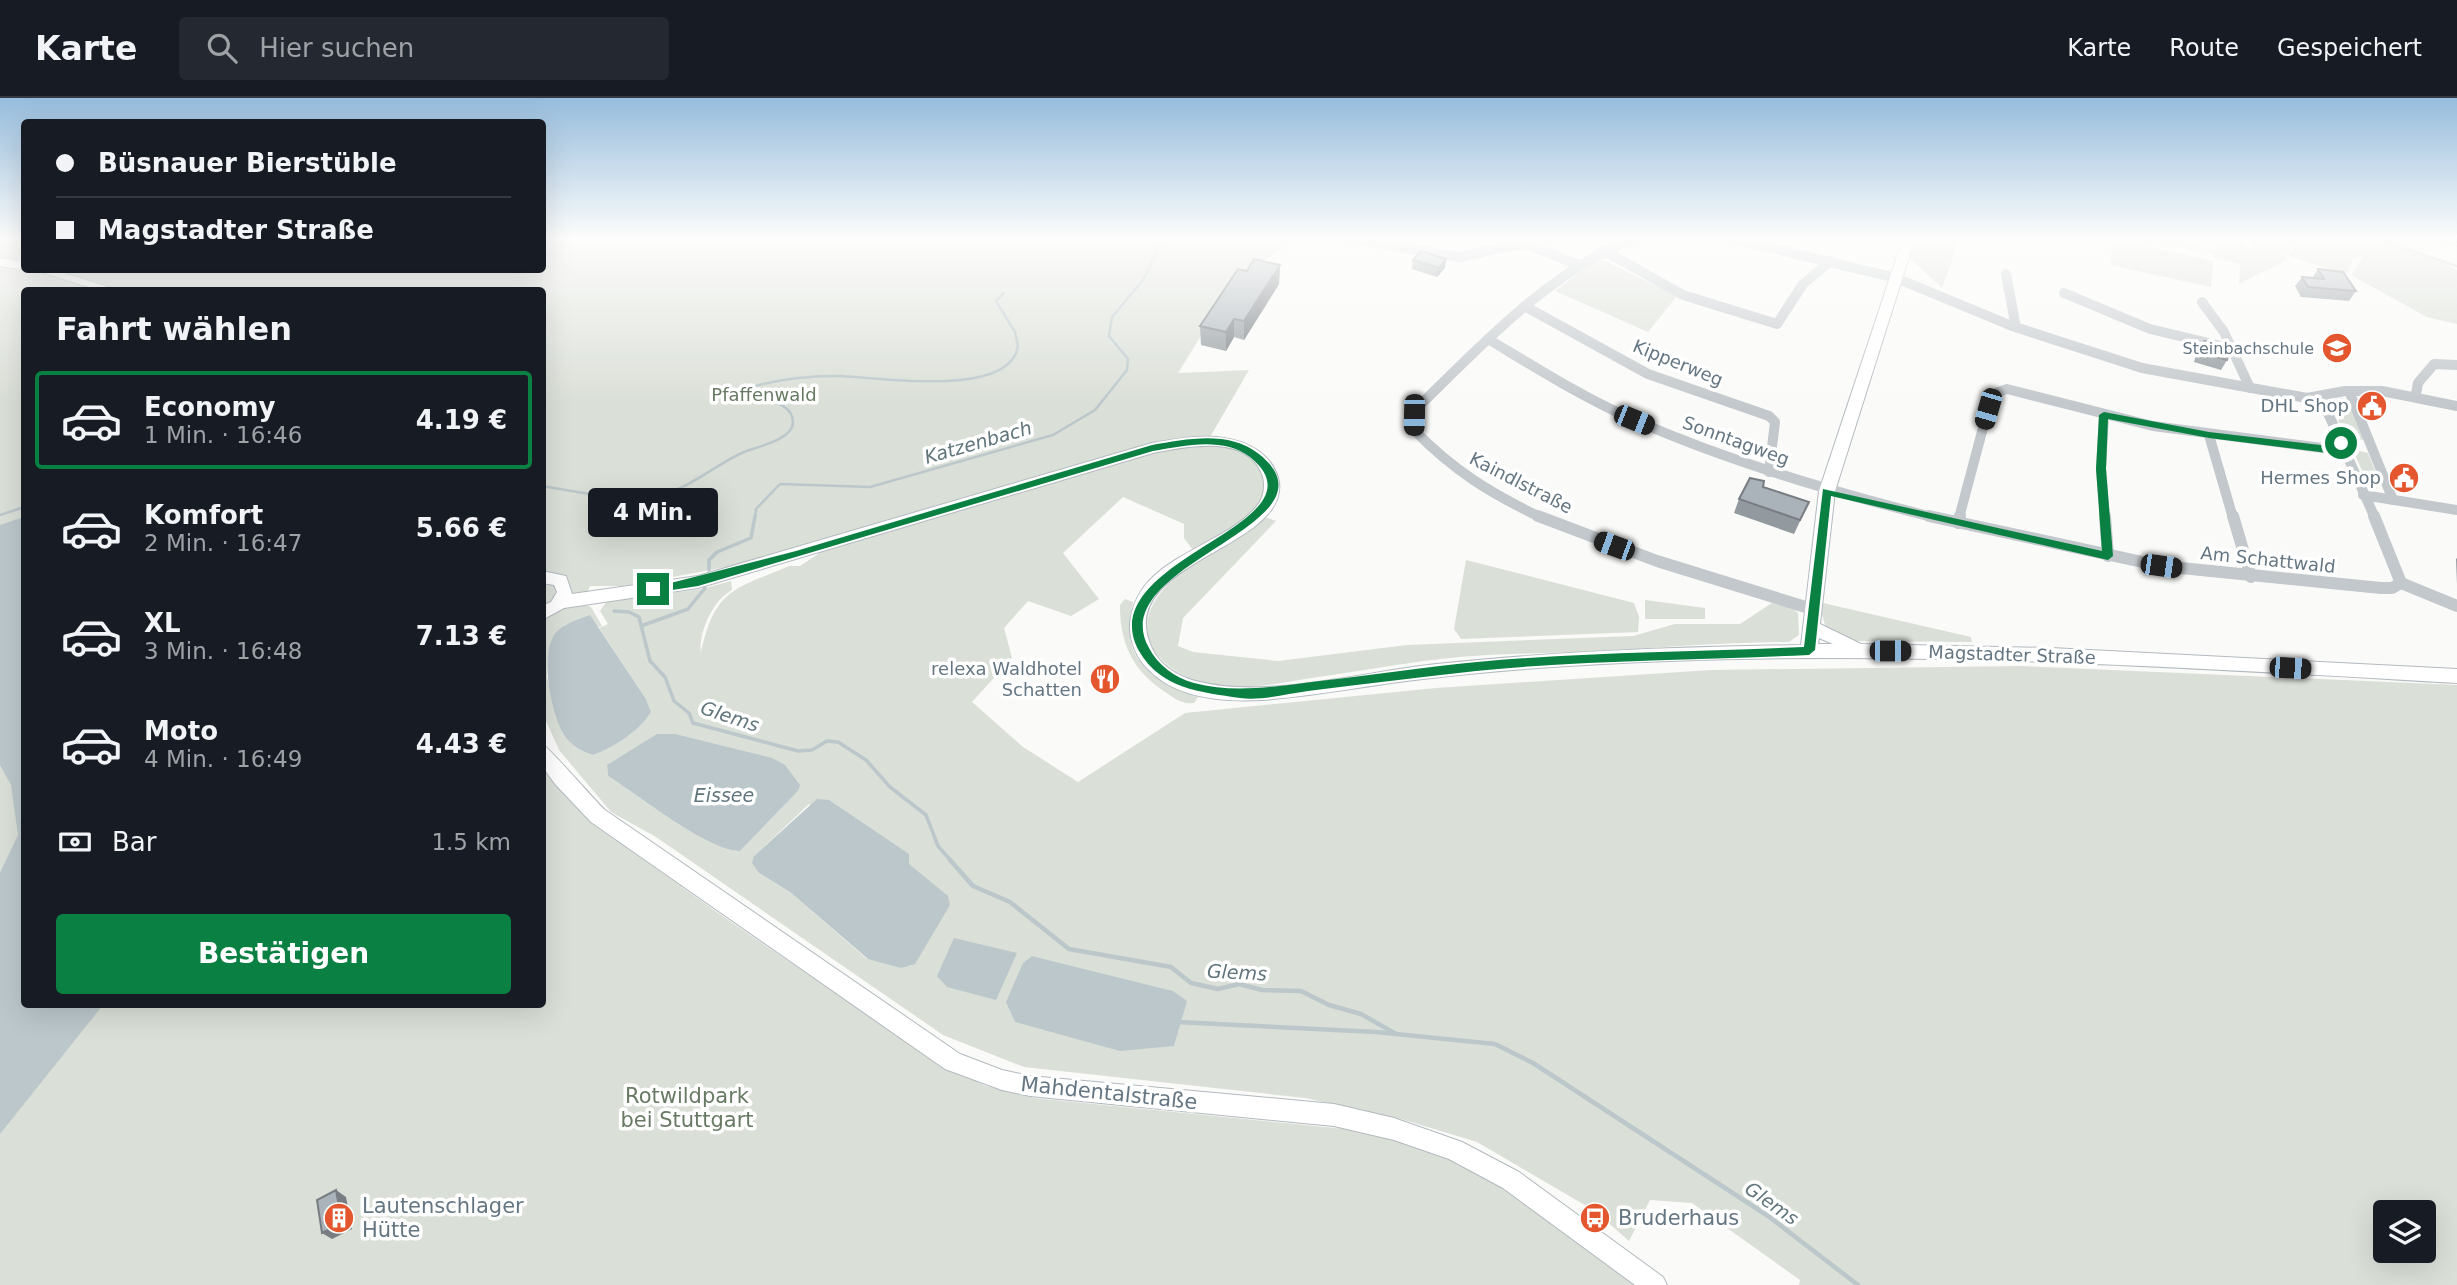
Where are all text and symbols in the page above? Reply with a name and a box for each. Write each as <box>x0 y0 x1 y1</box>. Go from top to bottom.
search box <box>179 17 669 80</box>
text: Karte <box>35 29 137 68</box>
icon: search <box>203 29 241 67</box>
text: Hier suchen <box>259 33 414 63</box>
text: Karte <box>2067 34 2131 62</box>
text: Route <box>2169 34 2239 62</box>
text: Gespeichert <box>2277 34 2422 62</box>
text: Büsnauer Bierstüble <box>98 148 397 178</box>
text: Magstadter Straße <box>98 215 374 245</box>
text: Fahrt wählen <box>56 310 292 348</box>
school or university icon: Steinbachschule <box>2320 331 2354 365</box>
street label: Kipperweg <box>1630 335 1726 390</box>
place label: Steinbachschule <box>2183 339 2314 358</box>
park label: Pfaffenwald <box>711 384 817 405</box>
car <box>1973 386 2004 432</box>
icon: car <box>60 389 123 452</box>
public building icon: DHL Shop <box>2355 389 2389 423</box>
text: Economy <box>144 392 275 422</box>
car <box>1404 394 1425 436</box>
place label: DHL Shop <box>2261 395 2349 416</box>
car <box>1611 402 1658 438</box>
text: 4.19 € <box>416 405 507 435</box>
street label: Sonntagweg <box>1680 412 1792 470</box>
water label: Katzenbach <box>922 416 1034 468</box>
text: 1 Min. · 16:46 <box>144 422 302 448</box>
route start <box>2325 427 2357 459</box>
street label: Kaindlstraße <box>1466 448 1576 517</box>
public building icon: Hermes Shop <box>2387 461 2421 495</box>
place label: Hermes Shop <box>2260 467 2381 488</box>
callout: 4 Min. <box>588 488 718 536</box>
icon: car <box>60 497 123 560</box>
text: 4 Min. <box>613 499 693 525</box>
text: Komfort <box>144 500 263 530</box>
text: 5.66 € <box>416 513 507 543</box>
car <box>1591 529 1638 563</box>
text: 2 Min. · 16:47 <box>144 530 302 556</box>
street label: Am Schattwald <box>2200 542 2337 577</box>
car <box>2139 553 2184 579</box>
route end <box>637 573 669 605</box>
icon: car <box>60 605 123 668</box>
text: XL <box>144 608 181 638</box>
text: 7.13 € <box>416 621 507 651</box>
text: 3 Min. · 16:48 <box>144 638 302 664</box>
car <box>1870 641 1912 662</box>
street label: Magstadter Straße <box>1928 641 2096 668</box>
car <box>2269 656 2312 680</box>
place label: relexa Waldhotel Schatten <box>931 658 1082 700</box>
restaurant icon: relexa Waldhotel Schatten <box>1088 662 1122 696</box>
water label: Glems <box>698 696 762 736</box>
icon: car <box>60 713 123 776</box>
text: Moto <box>144 716 218 746</box>
text: 4.43 € <box>416 729 507 759</box>
text: 4 Min. · 16:49 <box>144 746 302 772</box>
water label: Eissee <box>694 784 754 806</box>
icon: cash <box>56 823 94 861</box>
text: Bar <box>112 827 156 857</box>
text: 1.5 km <box>431 829 511 855</box>
button: Bestätigen <box>56 914 511 994</box>
water label: Glems <box>1206 959 1268 985</box>
street label: Mahdentalstraße <box>1019 1072 1199 1114</box>
park label: Rotwildpark bei Stuttgart <box>620 1084 754 1132</box>
water label: Glems <box>1741 1177 1803 1229</box>
place label: Lautenschlager Hütte <box>362 1194 524 1242</box>
map controls <box>2373 1200 2436 1263</box>
button: layers <box>2373 1200 2436 1263</box>
building icon: Lautenschlager Hütte <box>322 1201 356 1235</box>
bus stop icon: Bruderhaus <box>1578 1201 1612 1235</box>
place label: Bruderhaus <box>1618 1206 1739 1230</box>

